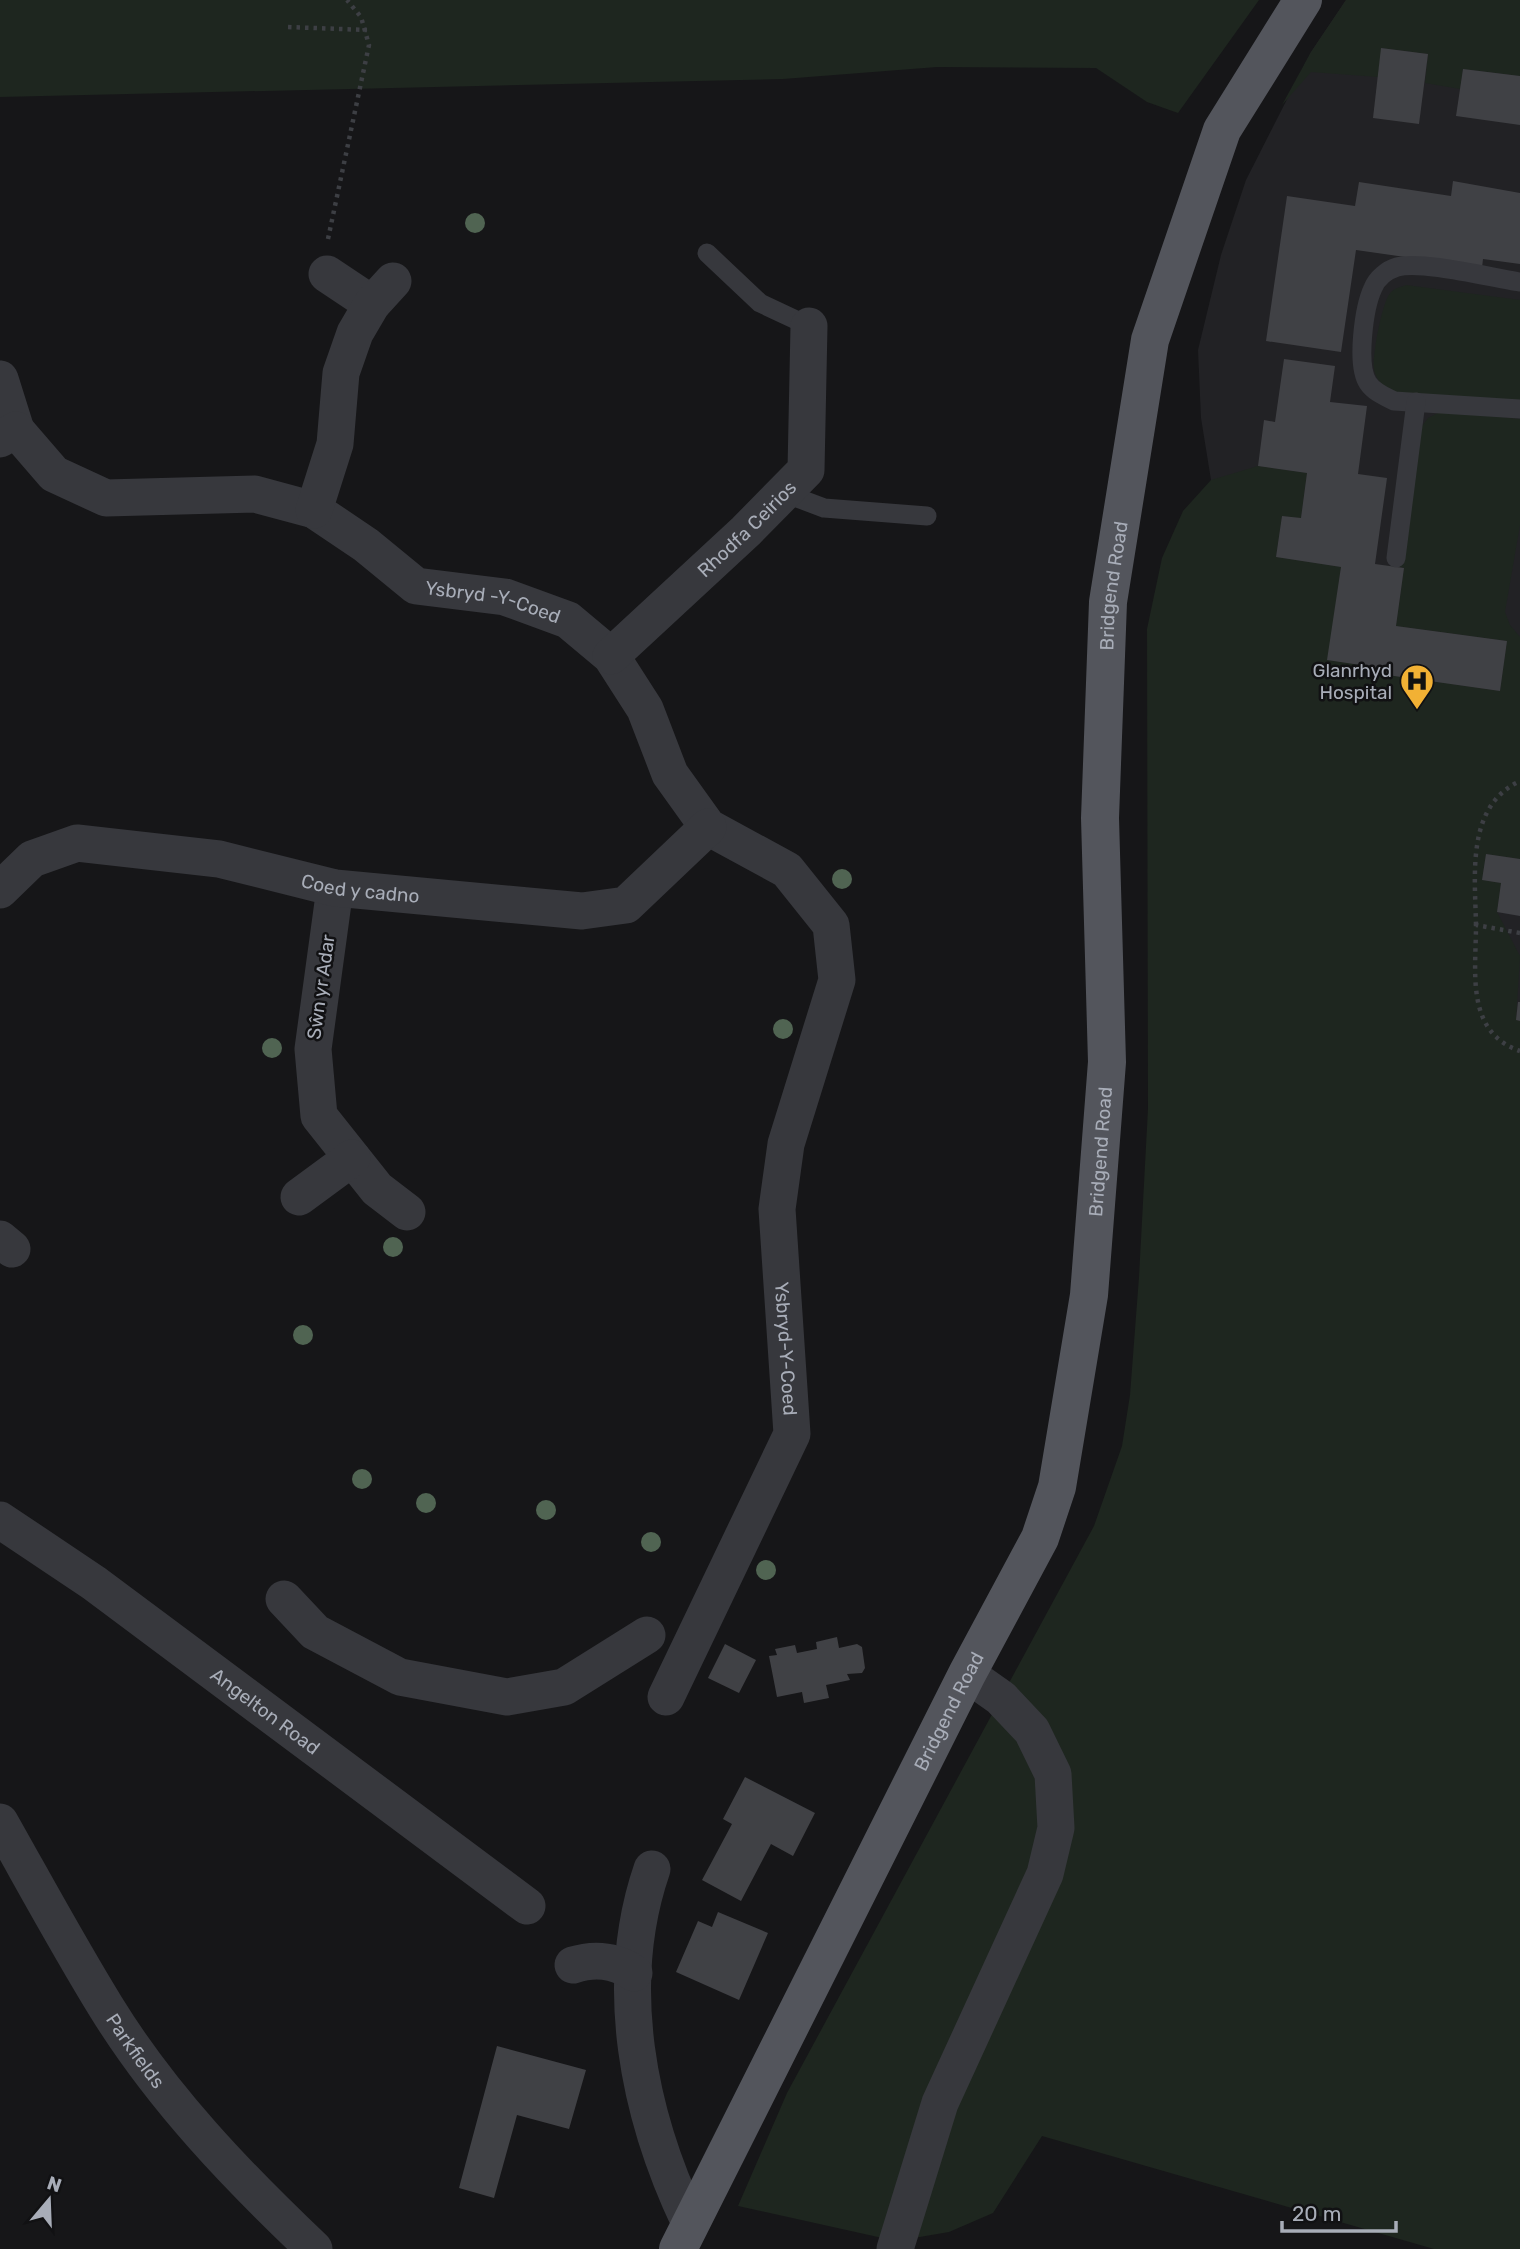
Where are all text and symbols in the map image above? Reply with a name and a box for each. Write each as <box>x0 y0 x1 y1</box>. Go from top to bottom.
street label: Rhodfa Ceirios <box>692 476 801 582</box>
street label: Bridgend Road <box>1095 519 1132 651</box>
street label: Ysbryd -Y-Coed <box>424 576 564 628</box>
place label: Glanrhyd Hospital <box>1312 659 1392 704</box>
hospital icon: Glanrhyd Hospital <box>1398 662 1436 711</box>
street label: Coed y cadno <box>299 869 420 907</box>
street label: Sŵn yr Adar <box>302 932 340 1041</box>
street label: Bridgend Road <box>1084 1086 1117 1218</box>
street label: Ysbryd-Y-Coed <box>770 1281 802 1416</box>
street label: Bridgend Road <box>909 1648 988 1775</box>
street label: Angelton Road <box>206 1663 325 1759</box>
street label: Parkfields <box>101 2009 170 2093</box>
north arrow <box>14 2165 84 2235</box>
text: N <box>44 2171 65 2197</box>
scale bar <box>1282 2190 1396 2234</box>
text: 20 m <box>1292 2201 1341 2226</box>

